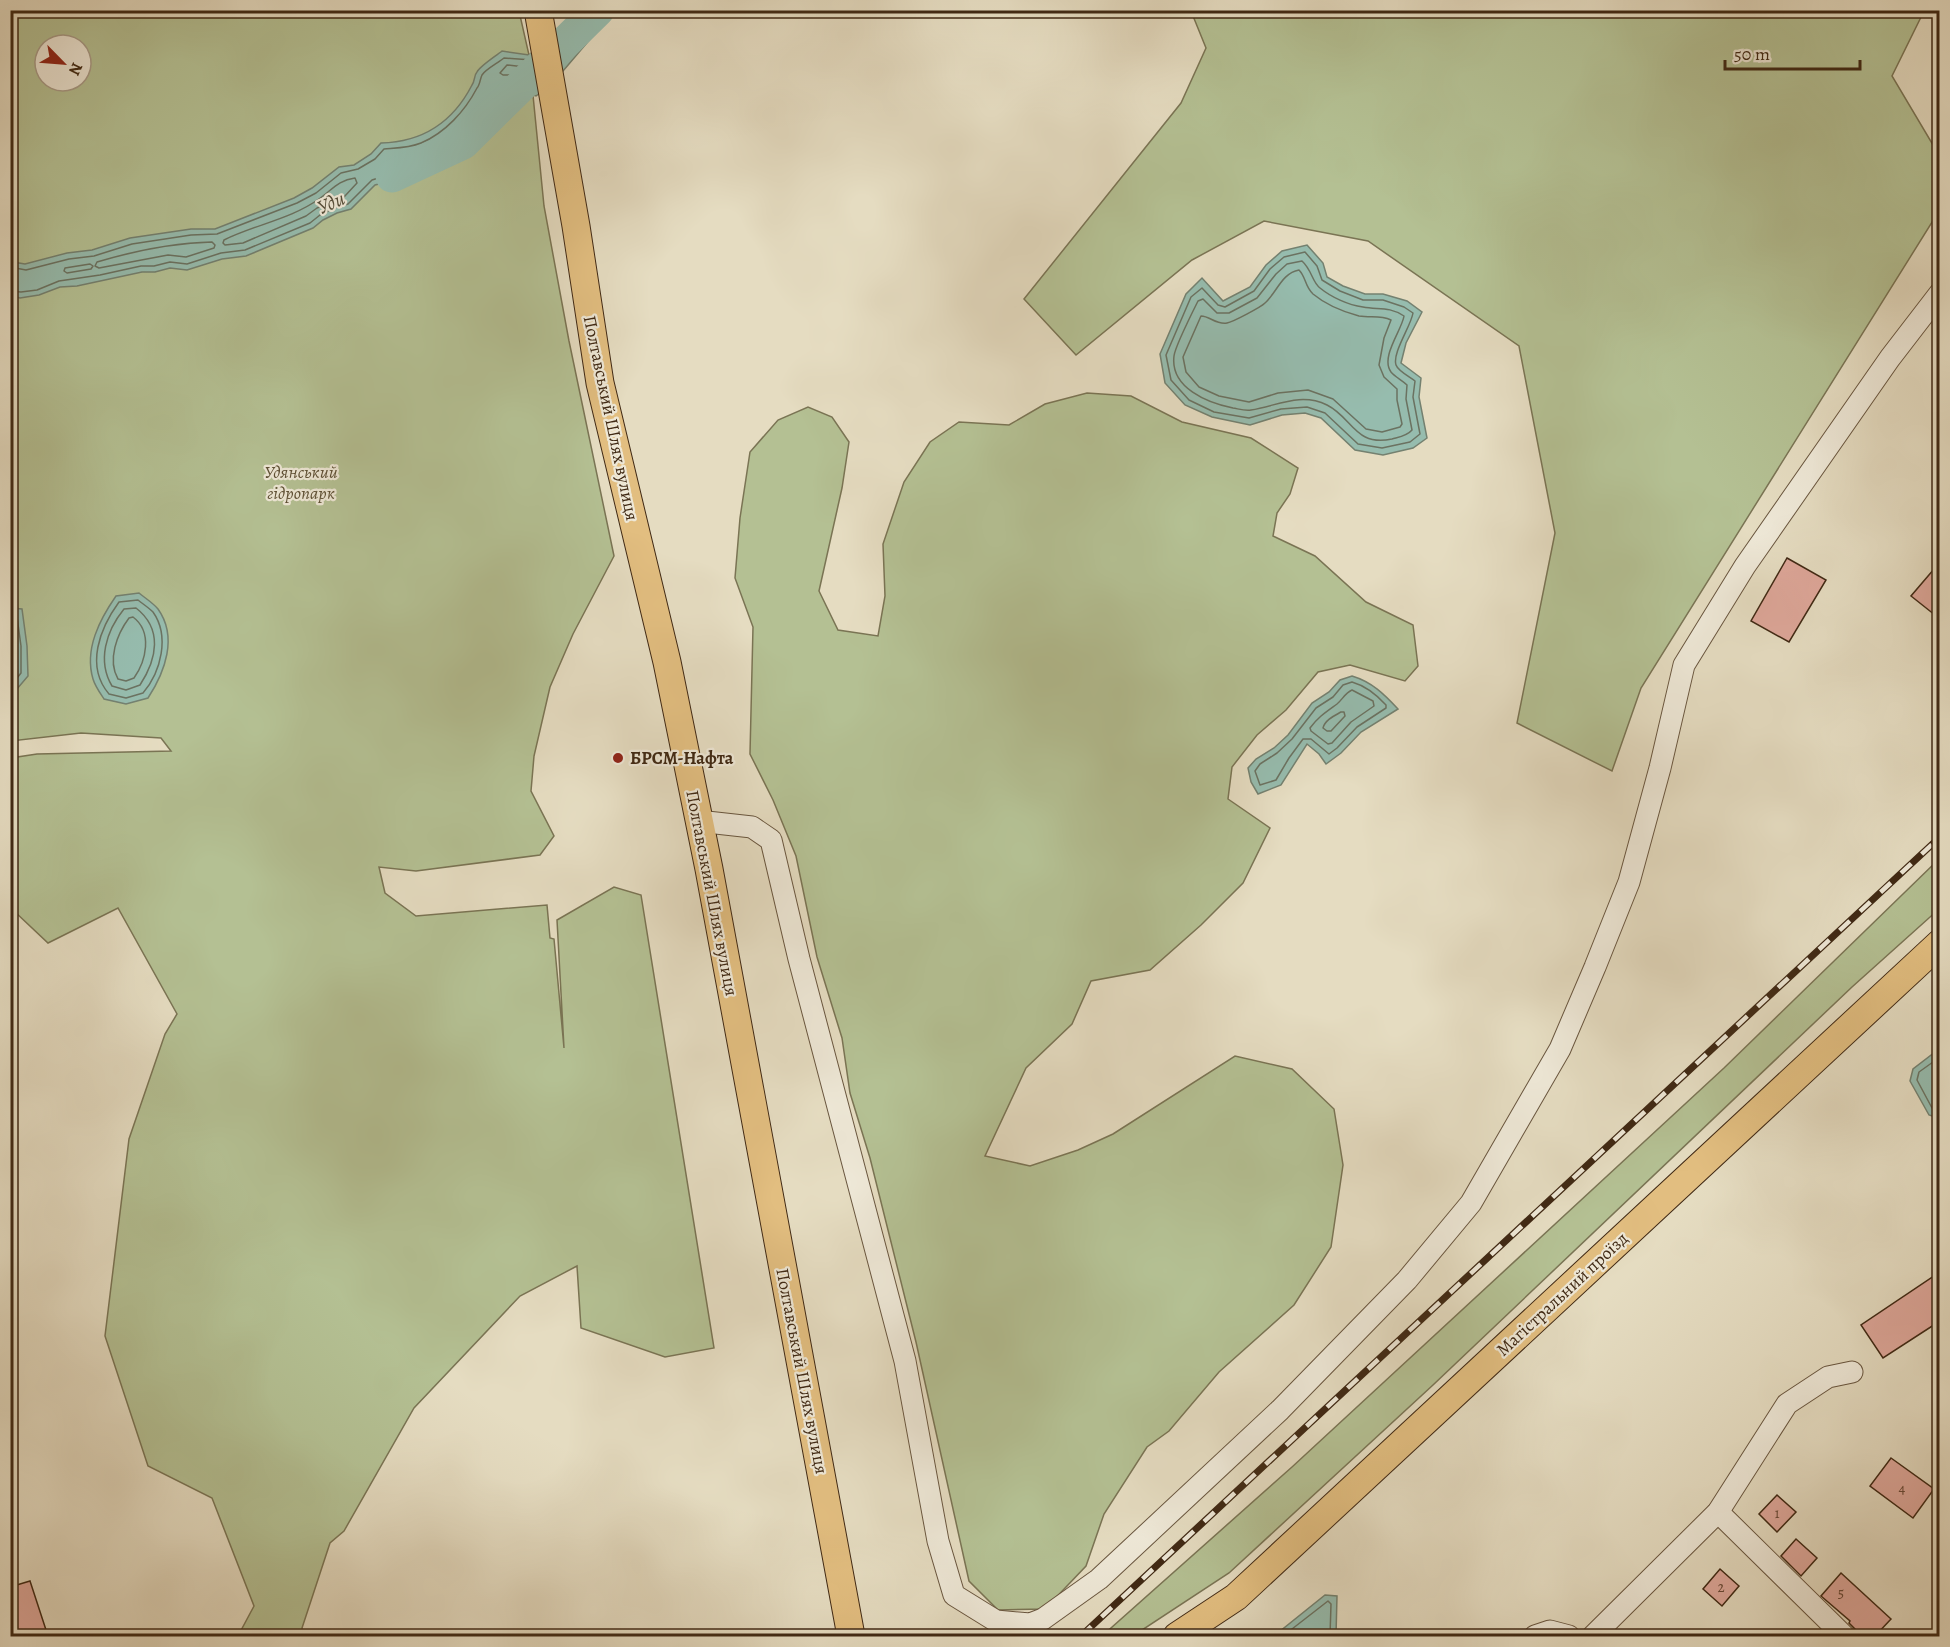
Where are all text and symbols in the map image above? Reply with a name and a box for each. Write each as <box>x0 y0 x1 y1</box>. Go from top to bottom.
north arrow <box>33 33 93 93</box>
scale bar <box>1725 33 1860 71</box>
text: 50 m <box>1734 42 1770 66</box>
text: N <box>63 59 88 79</box>
water label: Уди <box>313 185 349 221</box>
street label: Полтавський Шлях вулиця <box>578 313 644 523</box>
park label: Удянський гідропарк <box>264 460 338 505</box>
place label: БРСМ-Нафта <box>630 746 734 770</box>
marker: БРСМ-Нафта <box>611 751 625 765</box>
street label: Полтавський Шлях вулиця <box>680 788 744 998</box>
street label: Магістральний проїзд <box>1491 1227 1633 1361</box>
street label: Полтавський Шлях вулиця <box>770 1266 834 1476</box>
house number: 4 <box>1899 1478 1906 1498</box>
house number: 1 <box>1774 1503 1780 1523</box>
house number: 2 <box>1717 1577 1725 1597</box>
house number: 5 <box>1838 1583 1844 1603</box>

